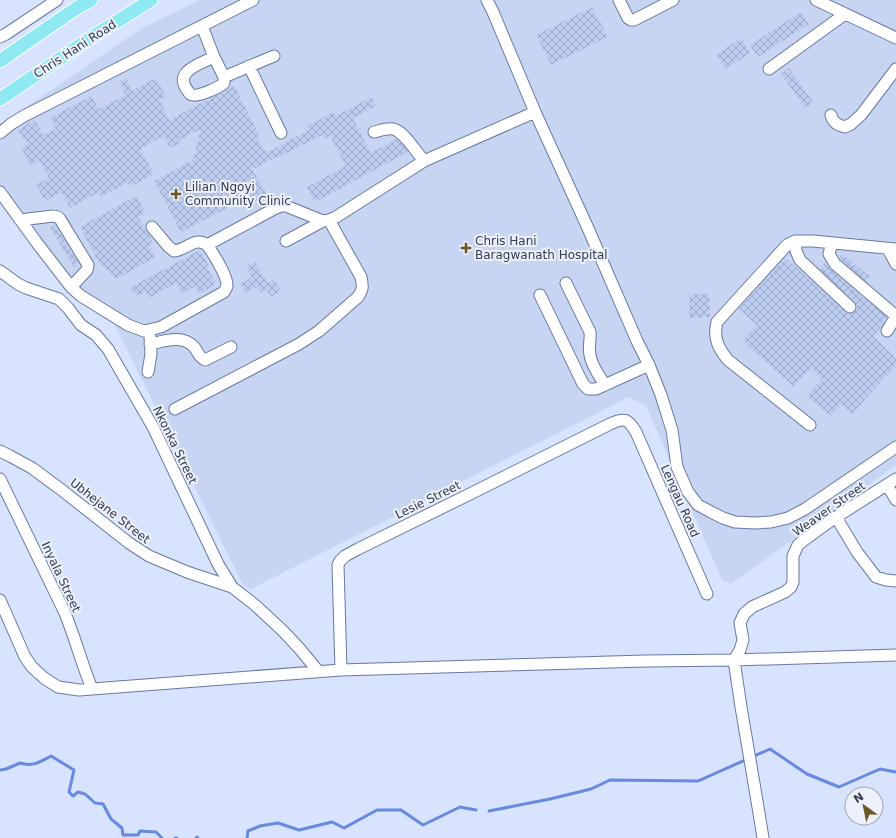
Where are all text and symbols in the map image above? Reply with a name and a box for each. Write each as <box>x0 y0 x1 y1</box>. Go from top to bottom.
street label: Chris Hani Road <box>31 17 119 81</box>
place label: Lilian Ngoyi Community Clinic <box>185 180 291 208</box>
marker: Lilian Ngoyi Community Clinic <box>170 188 182 200</box>
place label: Chris Hani Baragwanath Hospital <box>475 234 608 262</box>
marker: Chris Hani Baragwanath Hospital <box>460 242 472 254</box>
street label: Nkonka Street <box>150 404 200 486</box>
street label: Lengau Road <box>658 463 702 539</box>
street label: Ubhejane Street <box>67 476 153 547</box>
street label: Lesie Street <box>393 478 463 522</box>
street label: Weaver Street <box>790 479 868 539</box>
street label: Inyala Street <box>38 539 84 615</box>
north arrow <box>844 786 884 826</box>
text: N <box>851 790 866 806</box>

